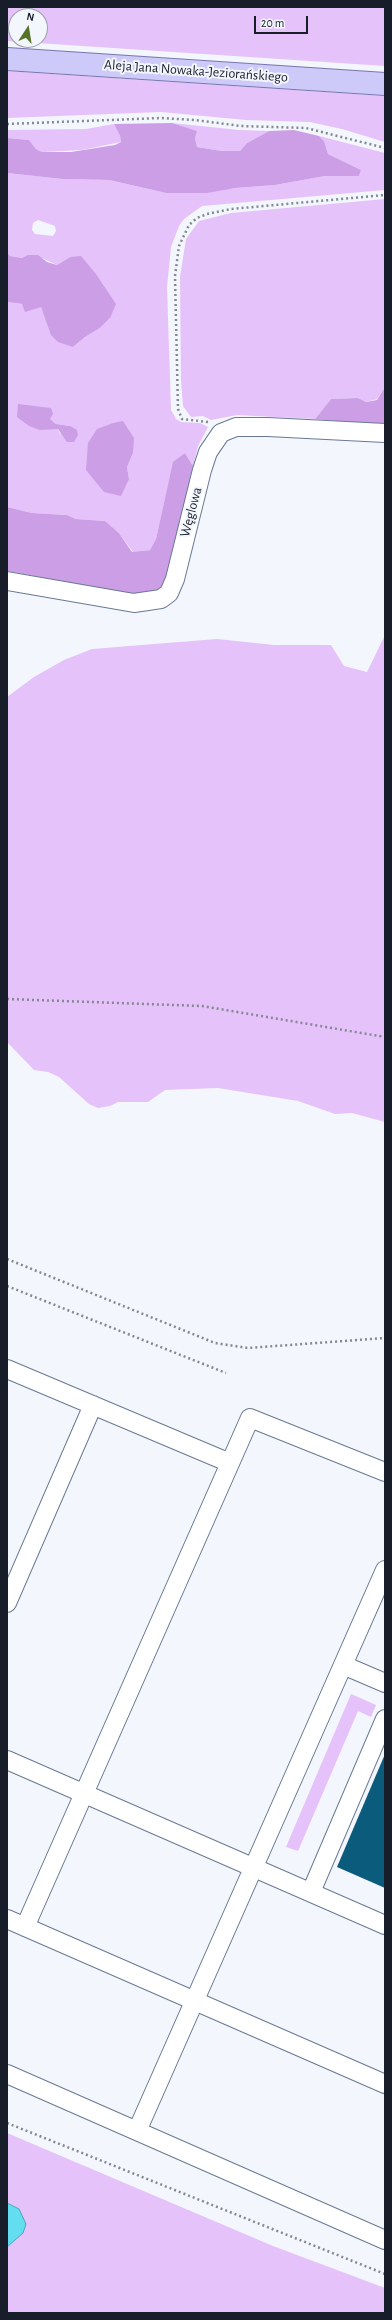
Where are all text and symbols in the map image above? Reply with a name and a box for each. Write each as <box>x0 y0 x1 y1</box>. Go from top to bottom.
north arrow <box>8 8 48 48</box>
scale bar <box>256 8 310 34</box>
text: N <box>26 11 35 23</box>
text: 20 m <box>261 17 284 29</box>
street label: Aleja Jana Nowaka-Jeziorańskiego <box>104 56 288 86</box>
street label: Węglowa <box>176 485 206 539</box>

